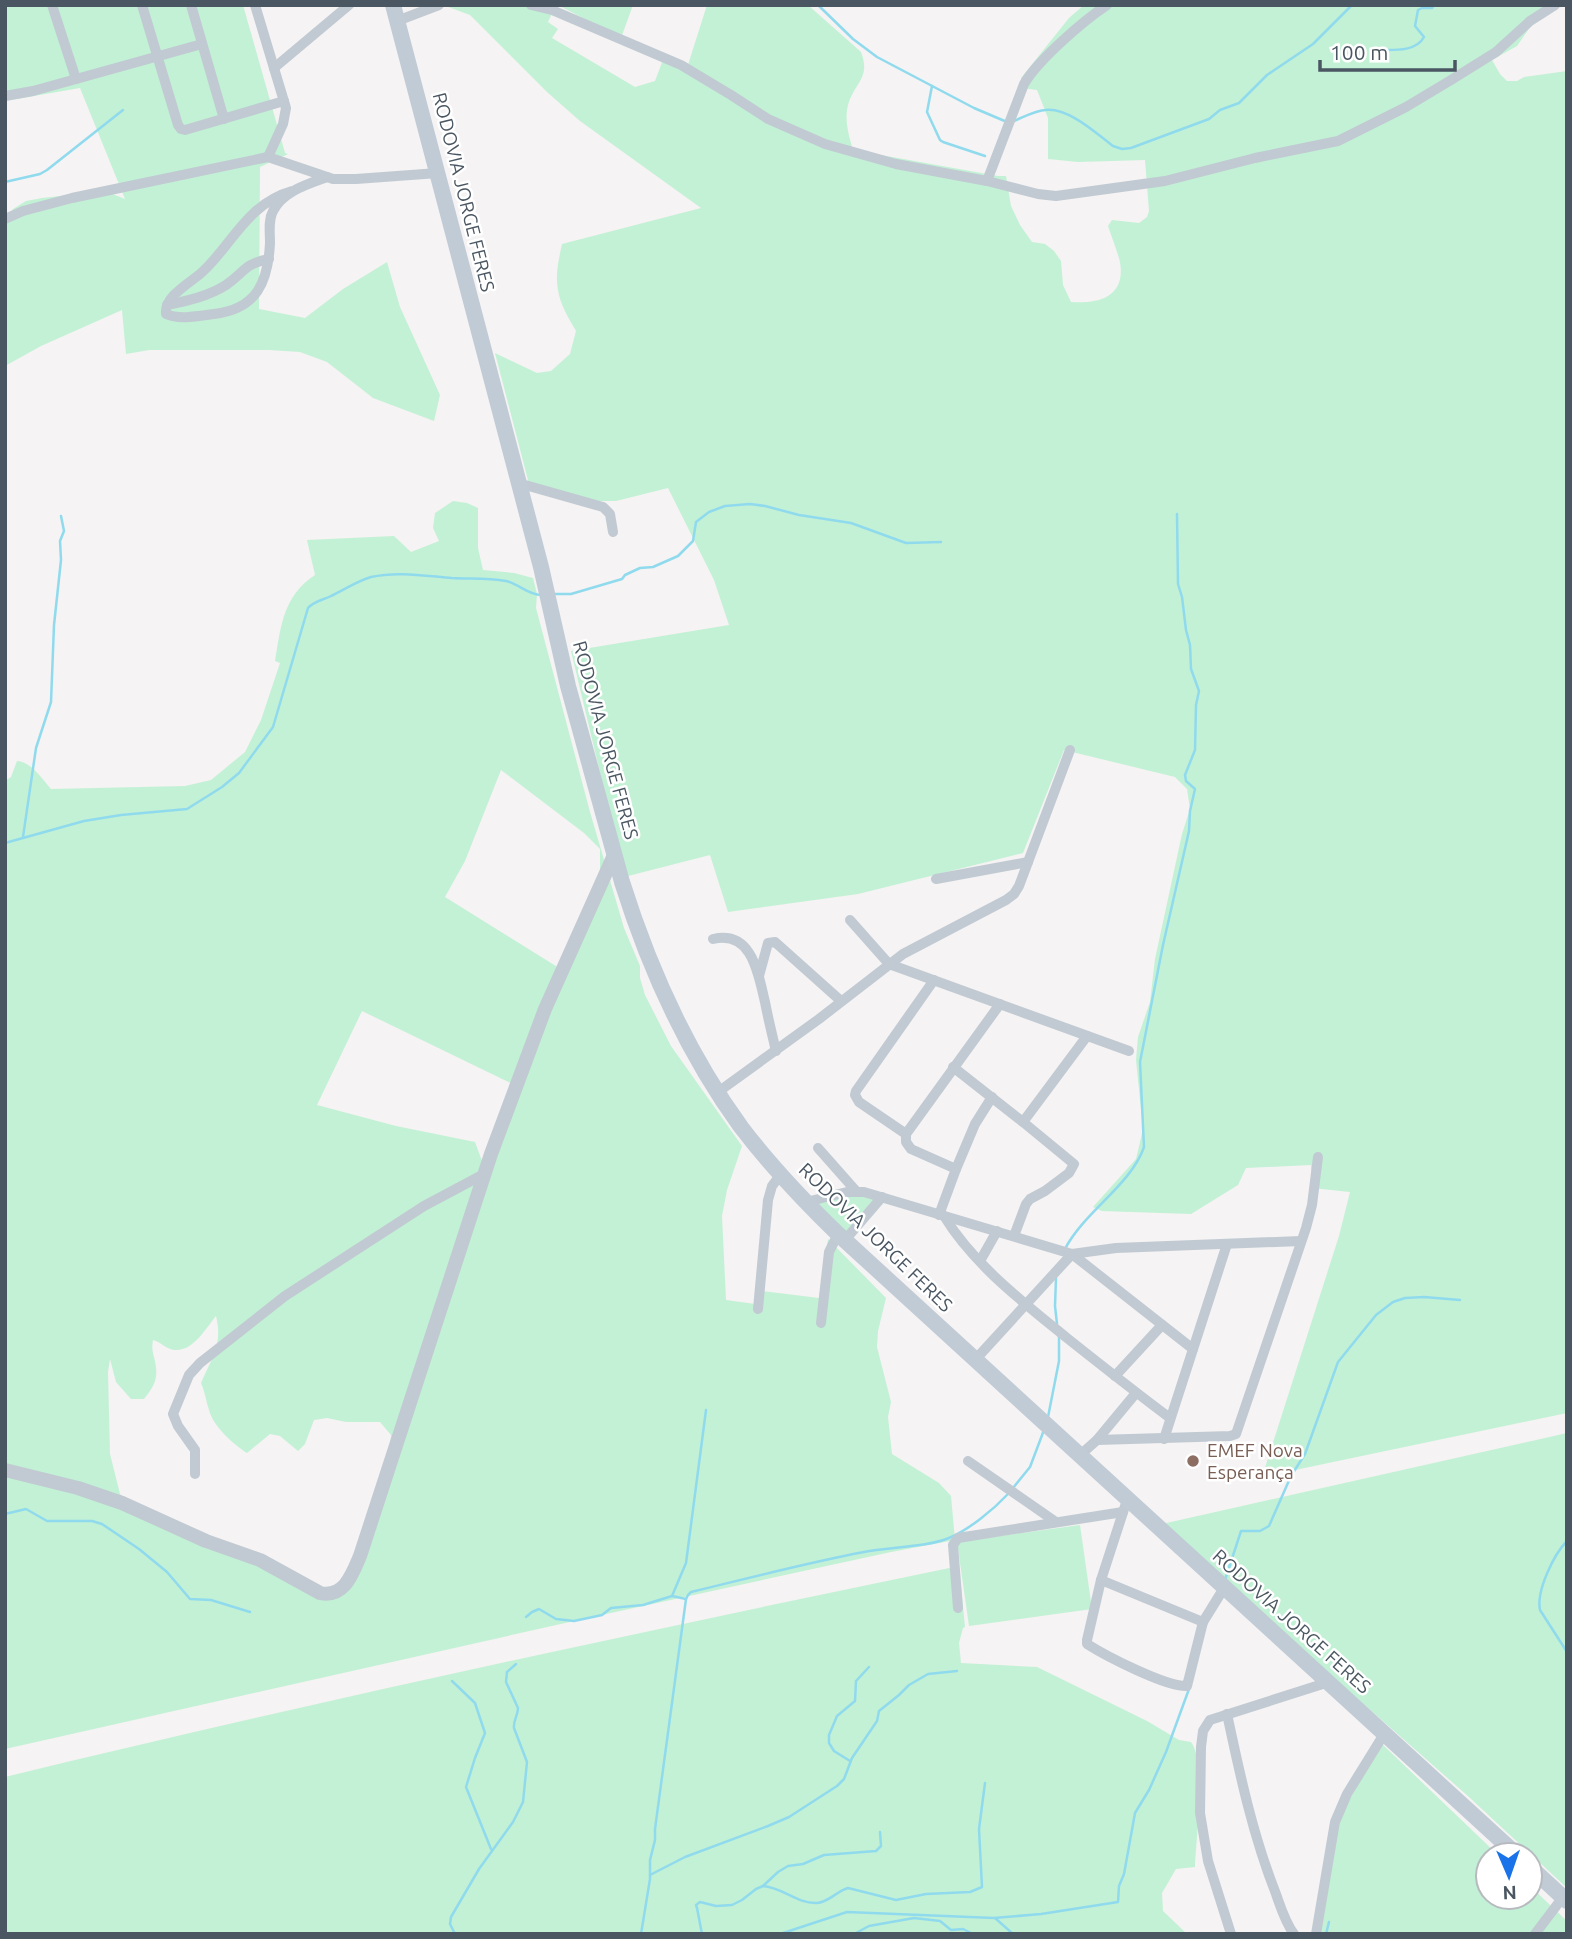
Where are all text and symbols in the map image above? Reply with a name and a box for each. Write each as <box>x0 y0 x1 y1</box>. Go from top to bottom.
scale bar <box>1320 28 1455 72</box>
text: 100 m <box>1330 40 1388 64</box>
street label: RODOVIA JORGE FERES <box>429 90 499 294</box>
street label: RODOVIA JORGE FERES <box>569 638 643 842</box>
street label: RODOVIA JORGE FERES <box>795 1158 957 1316</box>
place label: EMEF Nova Esperança <box>1207 1439 1303 1483</box>
marker: EMEF Nova Esperança <box>1185 1453 1201 1469</box>
street label: RODOVIA JORGE FERES <box>1209 1544 1375 1698</box>
north arrow <box>1474 1841 1544 1911</box>
text: N <box>1502 1882 1517 1904</box>

